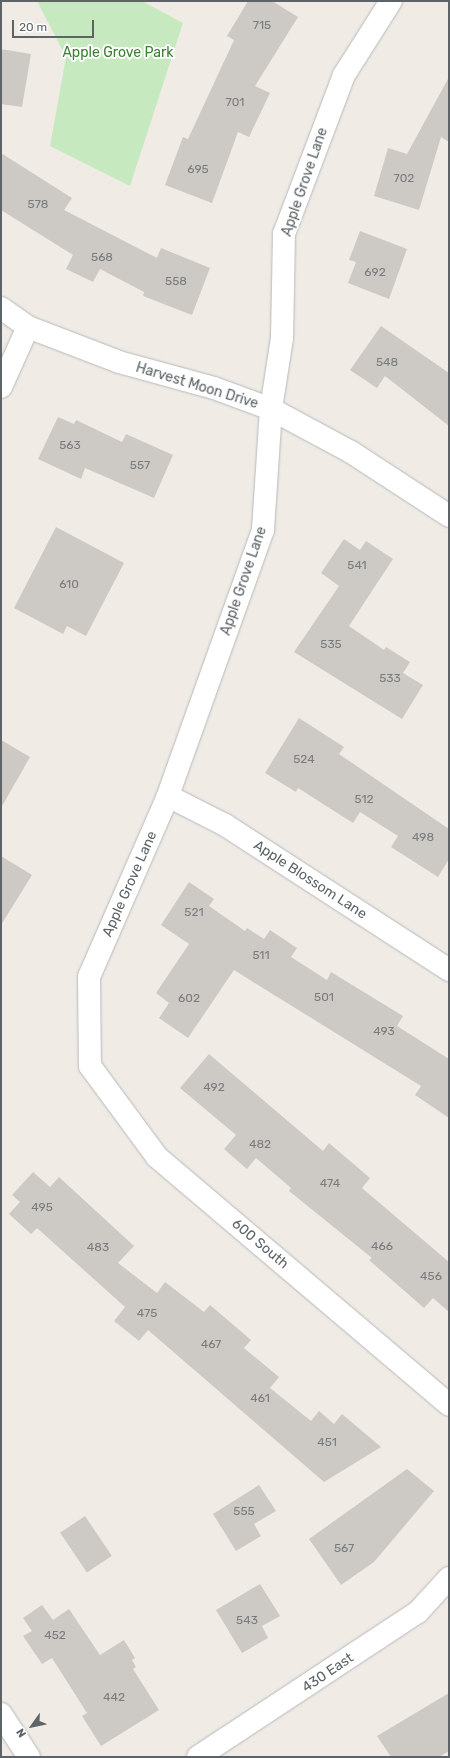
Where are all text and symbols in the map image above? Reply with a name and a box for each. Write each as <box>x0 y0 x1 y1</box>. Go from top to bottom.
scale bar <box>14 12 96 38</box>
house number: 715 <box>253 19 271 33</box>
text: 20 m <box>19 20 47 34</box>
park label: Apple Grove Park <box>62 45 174 61</box>
house number: 701 <box>226 96 244 110</box>
street label: Apple Grove Lane <box>279 125 331 239</box>
house number: 695 <box>187 163 209 177</box>
house number: 702 <box>394 172 414 186</box>
house number: 578 <box>28 198 48 212</box>
house number: 568 <box>91 251 113 265</box>
house number: 692 <box>364 266 386 280</box>
house number: 558 <box>165 275 187 289</box>
house number: 548 <box>376 356 398 370</box>
street label: Harvest Moon Drive <box>134 359 260 413</box>
house number: 563 <box>59 439 81 453</box>
house number: 557 <box>130 459 150 473</box>
street label: Apple Grove Lane <box>218 524 270 638</box>
house number: 541 <box>347 559 367 573</box>
house number: 610 <box>59 578 79 592</box>
house number: 535 <box>320 638 342 652</box>
house number: 533 <box>379 672 401 686</box>
house number: 524 <box>293 753 315 767</box>
house number: 512 <box>354 793 374 807</box>
street label: Apple Grove Lane <box>99 829 161 939</box>
house number: 498 <box>412 831 434 845</box>
street label: Apple Blossom Lane <box>250 837 370 923</box>
house number: 521 <box>184 906 204 920</box>
house number: 511 <box>252 949 270 963</box>
house number: 501 <box>314 991 334 1005</box>
house number: 602 <box>178 992 200 1006</box>
house number: 493 <box>373 1025 395 1039</box>
house number: 492 <box>203 1081 225 1095</box>
house number: 482 <box>249 1138 271 1152</box>
house number: 474 <box>320 1177 340 1191</box>
house number: 495 <box>31 1201 53 1215</box>
street label: 600 South <box>228 1215 292 1273</box>
house number: 466 <box>371 1240 393 1254</box>
house number: 483 <box>87 1241 109 1255</box>
house number: 456 <box>420 1270 442 1284</box>
house number: 475 <box>137 1307 157 1321</box>
house number: 467 <box>201 1338 221 1352</box>
house number: 461 <box>250 1392 270 1406</box>
house number: 451 <box>317 1436 337 1450</box>
house number: 555 <box>233 1505 255 1519</box>
house number: 567 <box>334 1542 354 1556</box>
house number: 543 <box>236 1614 258 1628</box>
house number: 452 <box>44 1629 66 1643</box>
street label: 430 East <box>299 1650 357 1696</box>
house number: 442 <box>103 1691 125 1705</box>
north arrow <box>12 1706 52 1746</box>
text: N <box>14 1726 29 1740</box>

